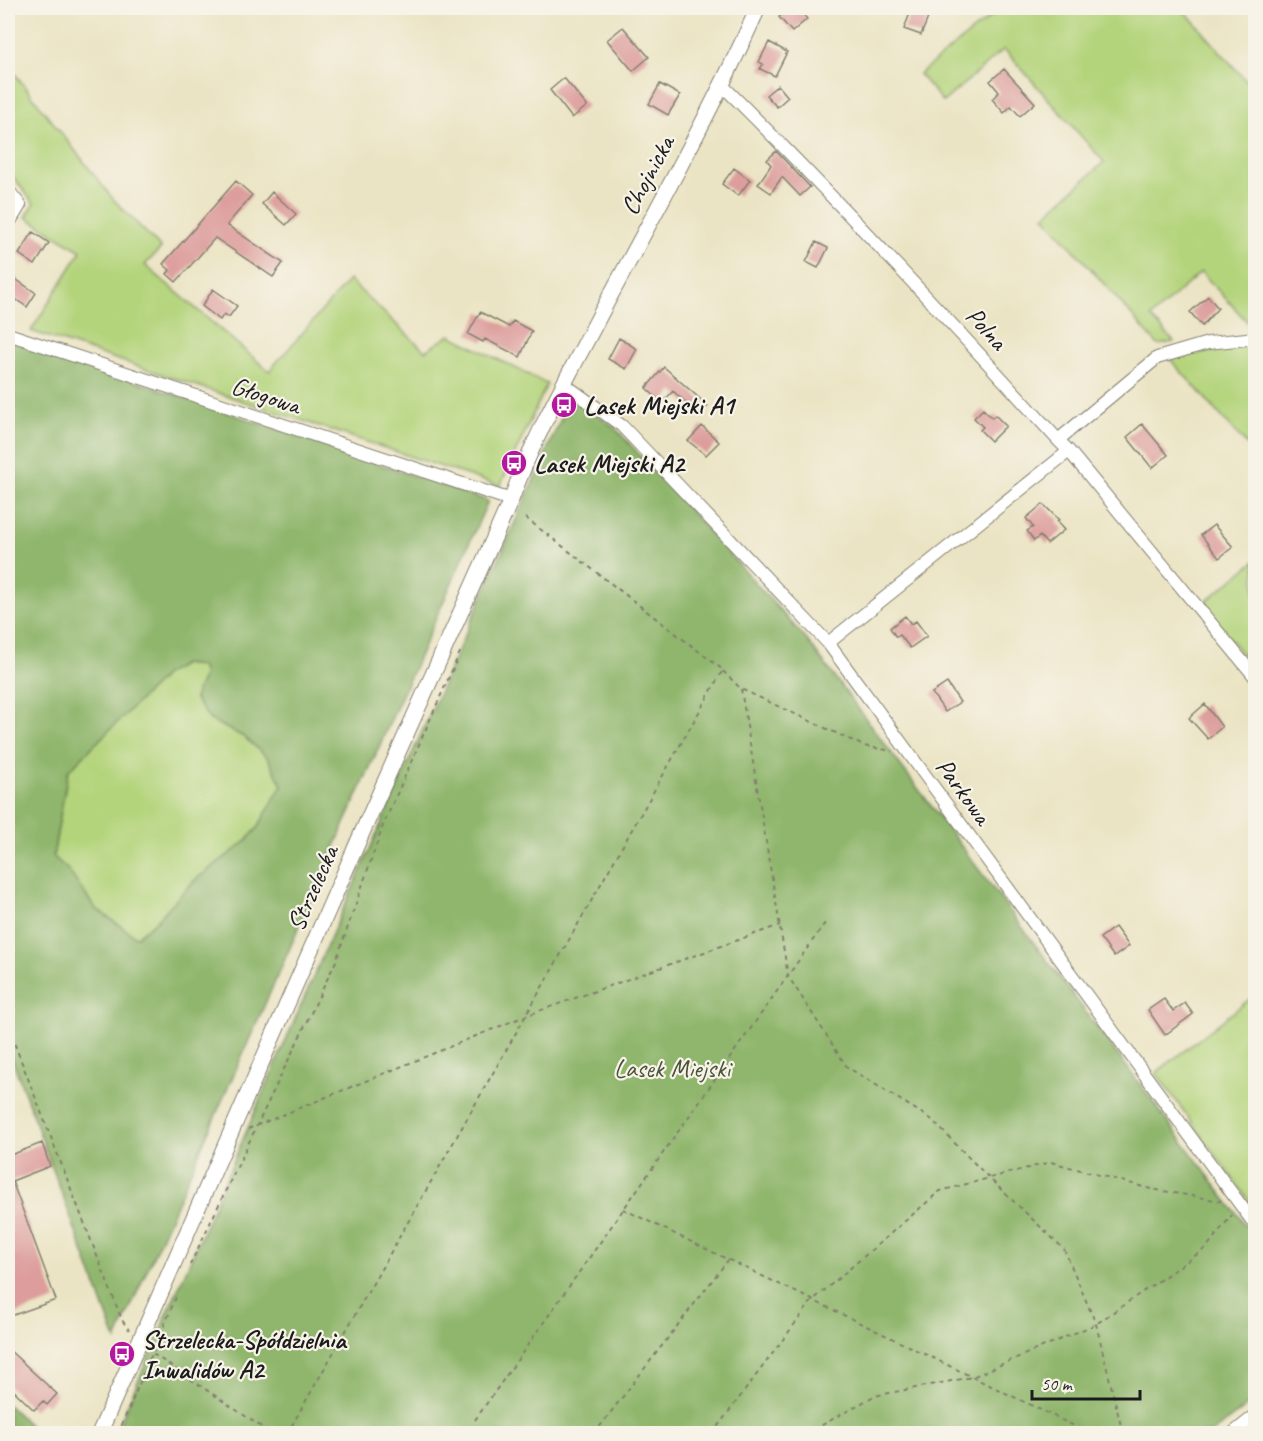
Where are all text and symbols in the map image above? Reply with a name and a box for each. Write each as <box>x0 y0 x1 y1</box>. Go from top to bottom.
street label: Chojnicka <box>613 128 683 220</box>
street label: Polna <box>959 300 1016 358</box>
street label: Głogowa <box>227 369 307 423</box>
place label: Lasek Miejski A1 <box>584 389 737 422</box>
bus stop icon: Lasek Miejski A1 <box>549 390 579 420</box>
place label: Lasek Miejski A2 <box>534 447 686 480</box>
bus stop icon: Lasek Miejski A2 <box>499 448 529 478</box>
street label: Parkowa <box>928 751 1000 833</box>
street label: Strzelecka <box>279 838 347 936</box>
park label: Lasek Miejski <box>614 1052 733 1085</box>
place label: Strzelecka-Spółdzielnia Inwalidów A2 <box>142 1323 348 1386</box>
bus stop icon: Strzelecka-Spółdzielnia Inwalidów A2 <box>107 1339 137 1369</box>
scale bar <box>1032 1363 1140 1401</box>
text: 50 m <box>1041 1373 1074 1395</box>

